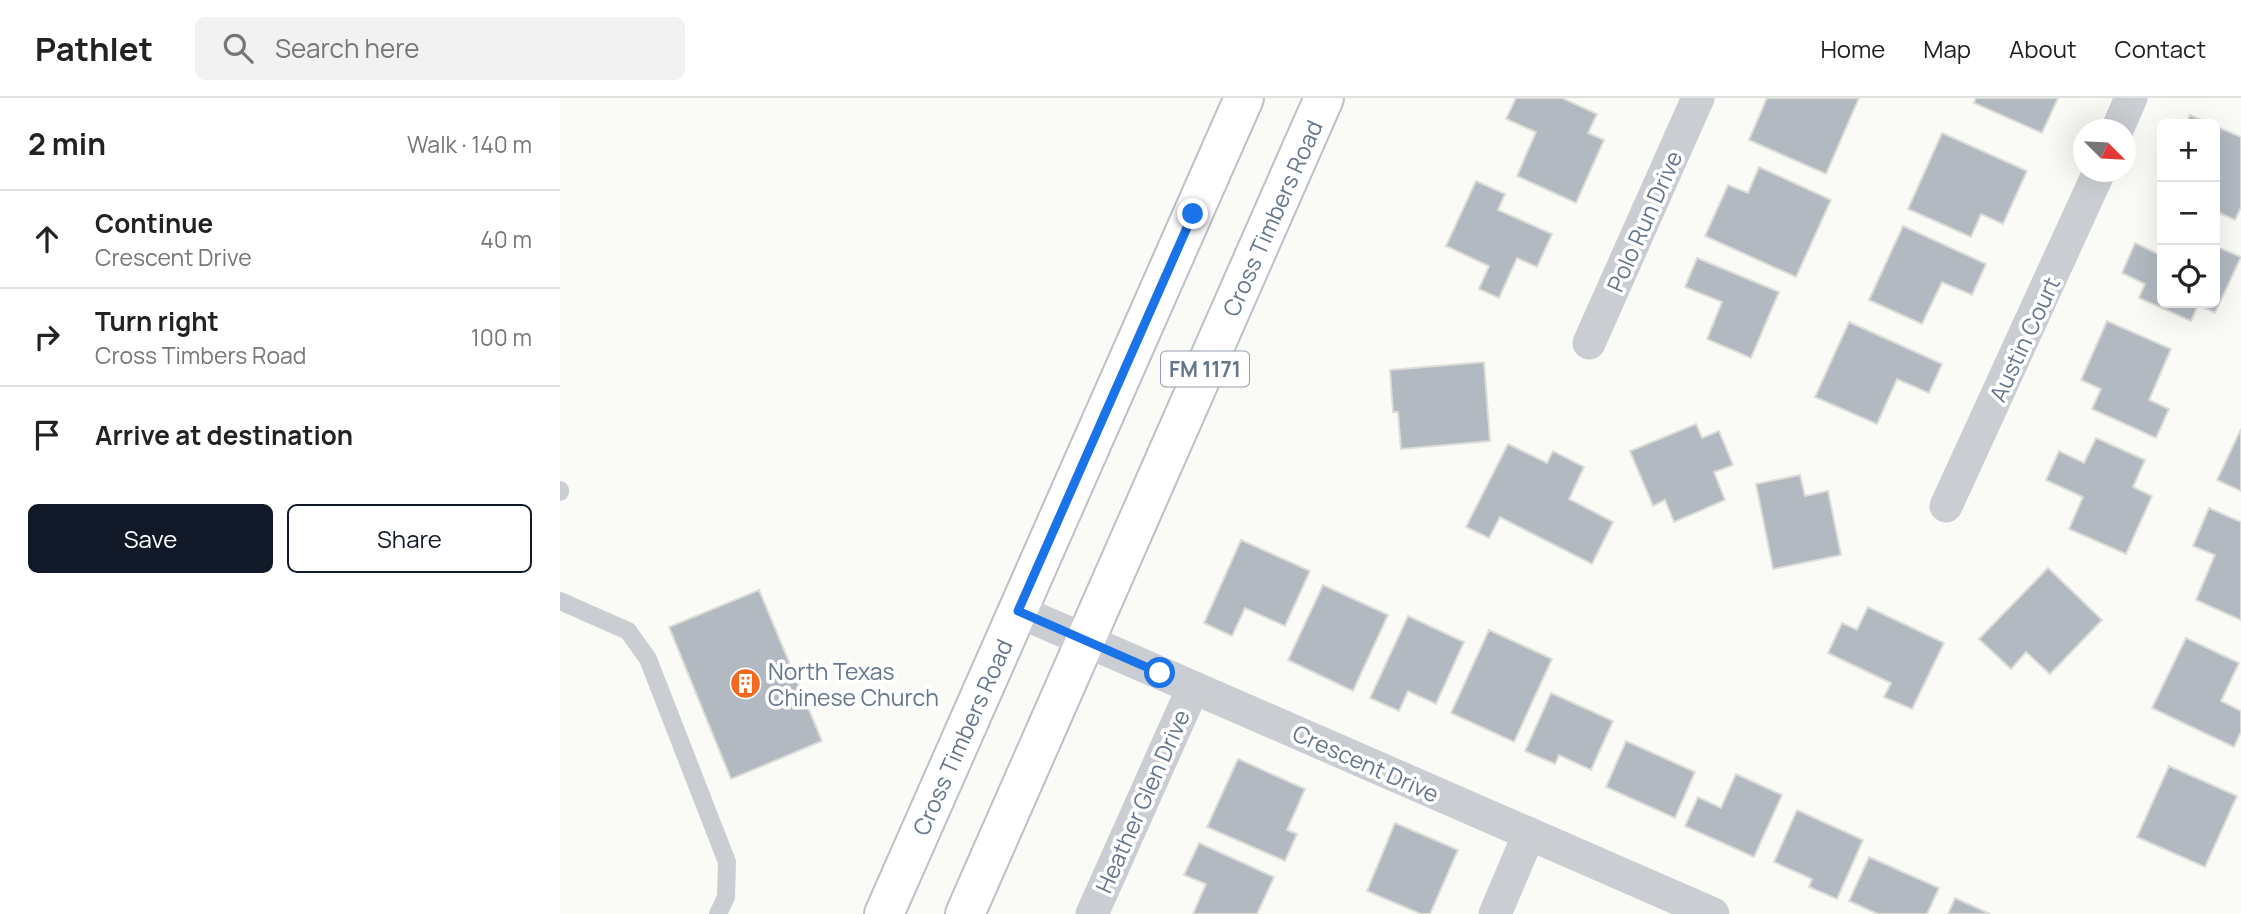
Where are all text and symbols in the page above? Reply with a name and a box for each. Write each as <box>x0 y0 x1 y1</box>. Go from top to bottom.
search box <box>195 17 685 80</box>
text: Pathlet <box>35 26 153 71</box>
icon: search <box>219 29 257 67</box>
text: Search here <box>275 30 420 66</box>
text: Home <box>1820 32 1885 65</box>
text: Map <box>1923 32 1971 65</box>
text: About <box>2009 32 2077 65</box>
text: Contact <box>2115 32 2206 65</box>
street label: Cross Timbers Road <box>1214 115 1330 321</box>
north arrow <box>2073 119 2136 182</box>
map controls <box>2157 119 2220 308</box>
button: + <box>2157 119 2220 182</box>
text: 2 min <box>28 123 106 164</box>
text: Walk · 140 m <box>407 128 532 160</box>
street label: Polo Run Drive <box>1599 145 1689 297</box>
button: − <box>2157 182 2220 245</box>
route end <box>1177 198 1208 229</box>
text: Continue <box>95 205 213 241</box>
icon: ahead <box>28 220 66 258</box>
text: 40 m <box>480 223 532 255</box>
text: Crescent Drive <box>95 241 252 273</box>
button: locate <box>2157 245 2220 308</box>
street label: Austin Court <box>1981 271 2067 407</box>
text: Turn right <box>95 303 219 339</box>
icon: right <box>28 318 66 356</box>
text: 100 m <box>471 321 532 353</box>
text: Cross Timbers Road <box>95 339 306 371</box>
road number: FM 1171 <box>1161 352 1249 386</box>
icon: arrive <box>28 416 66 454</box>
text: Arrive at destination <box>95 417 353 453</box>
button: Save <box>28 504 273 573</box>
button: Share <box>287 504 532 573</box>
street label: Cross Timbers Road <box>904 634 1020 840</box>
place label: North Texas Chinese Church <box>768 655 939 713</box>
route start <box>1144 657 1175 688</box>
building icon: North Texas Chinese Church <box>728 667 762 701</box>
street label: Heather Glen Drive <box>1087 704 1197 898</box>
street label: Crescent Drive <box>1288 716 1444 810</box>

